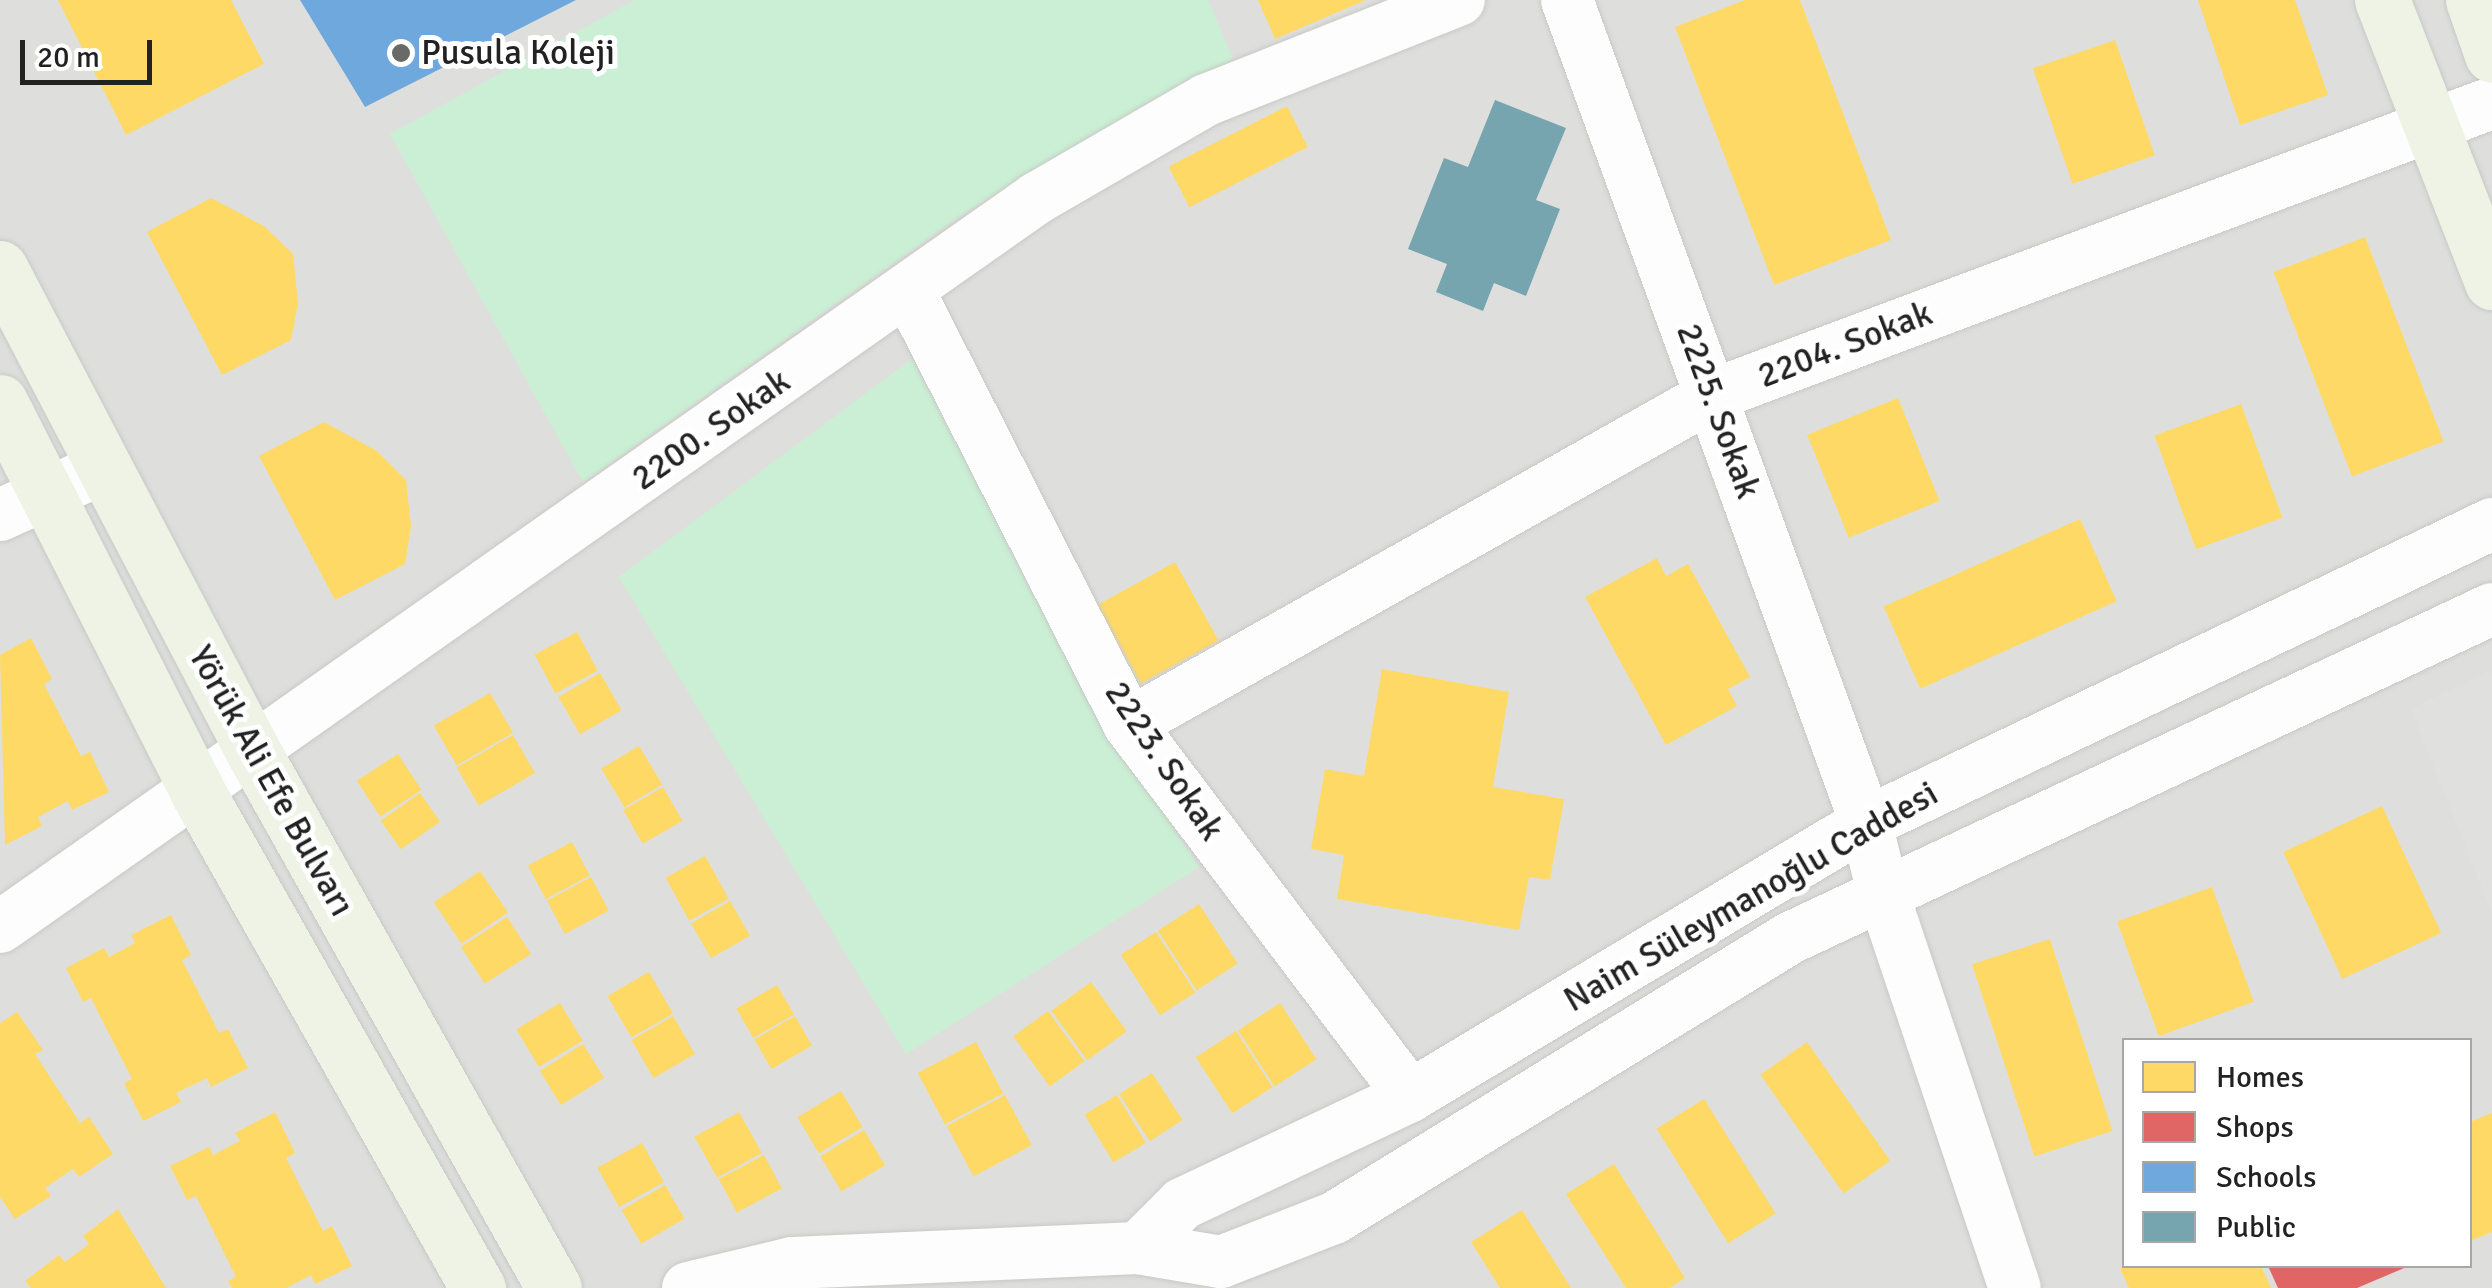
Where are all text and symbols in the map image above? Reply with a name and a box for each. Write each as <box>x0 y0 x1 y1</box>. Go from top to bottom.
scale bar <box>25 20 158 82</box>
place label: Pusula Koleji <box>421 32 615 74</box>
text: 20 m <box>37 39 100 76</box>
marker: Pusula Koleji <box>390 42 412 64</box>
street label: 2204. Sokak <box>1752 293 1938 397</box>
street label: 2225. Sokak <box>1667 318 1769 504</box>
street label: 2200. Sokak <box>624 360 798 500</box>
street label: Yörük Ali Efe Bulvarı <box>179 638 363 924</box>
street label: 2223. Sokak <box>1095 673 1233 849</box>
street label: Naim Süleymanoğlu Caddesi <box>1557 773 1945 1021</box>
legend <box>2122 1038 2472 1268</box>
text: Homes <box>2216 1059 2304 1096</box>
text: Shops <box>2216 1109 2294 1146</box>
text: Schools <box>2216 1159 2316 1196</box>
text: Public <box>2216 1209 2296 1246</box>

